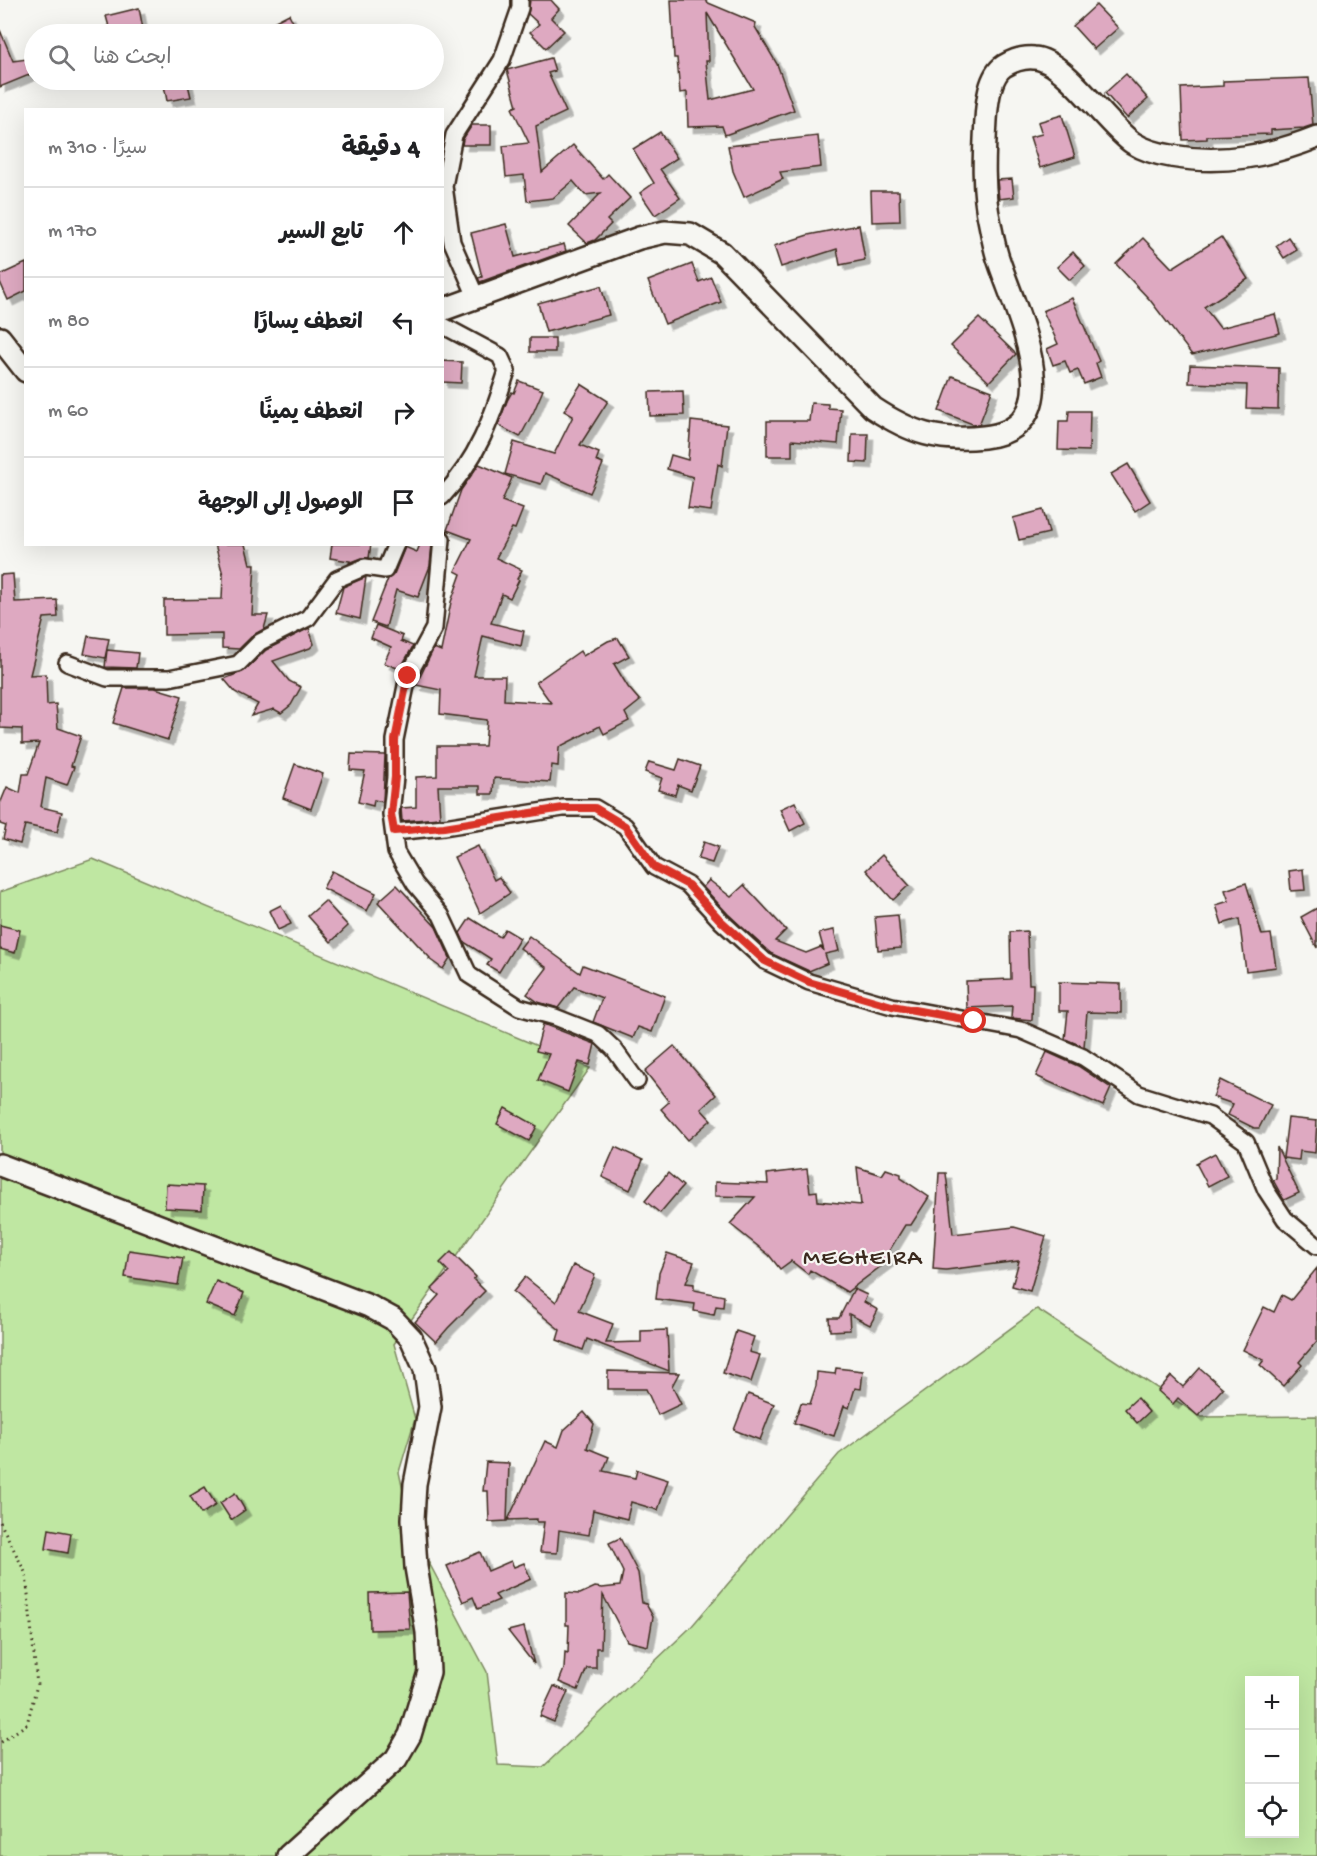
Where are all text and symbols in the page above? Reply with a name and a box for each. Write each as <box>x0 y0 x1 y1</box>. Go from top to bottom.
search box <box>24 24 444 90</box>
icon: search <box>45 41 78 74</box>
text: ابحث هنا <box>93 46 172 72</box>
text: 4 دقيقة <box>342 135 420 166</box>
text: سيرًا · 310 m <box>48 138 147 161</box>
icon: ahead <box>387 216 420 249</box>
text: 170 m <box>48 221 97 244</box>
text: تابع السير <box>279 221 363 247</box>
icon: left <box>387 306 420 339</box>
text: 80 m <box>48 311 89 334</box>
text: انعطف يسارًا <box>254 311 363 337</box>
icon: right <box>387 396 420 429</box>
text: 60 m <box>48 401 88 424</box>
text: انعطف يمينًا <box>260 401 363 427</box>
icon: arrive <box>387 486 420 519</box>
text: الوصول إلى الوجهة <box>198 491 363 517</box>
route end <box>394 662 420 688</box>
route start <box>960 1007 986 1033</box>
district label: MEGHEIRA <box>803 1245 923 1274</box>
map controls <box>1245 1676 1299 1838</box>
button: + <box>1245 1676 1299 1730</box>
button: − <box>1245 1730 1299 1784</box>
button: locate <box>1245 1784 1299 1838</box>

